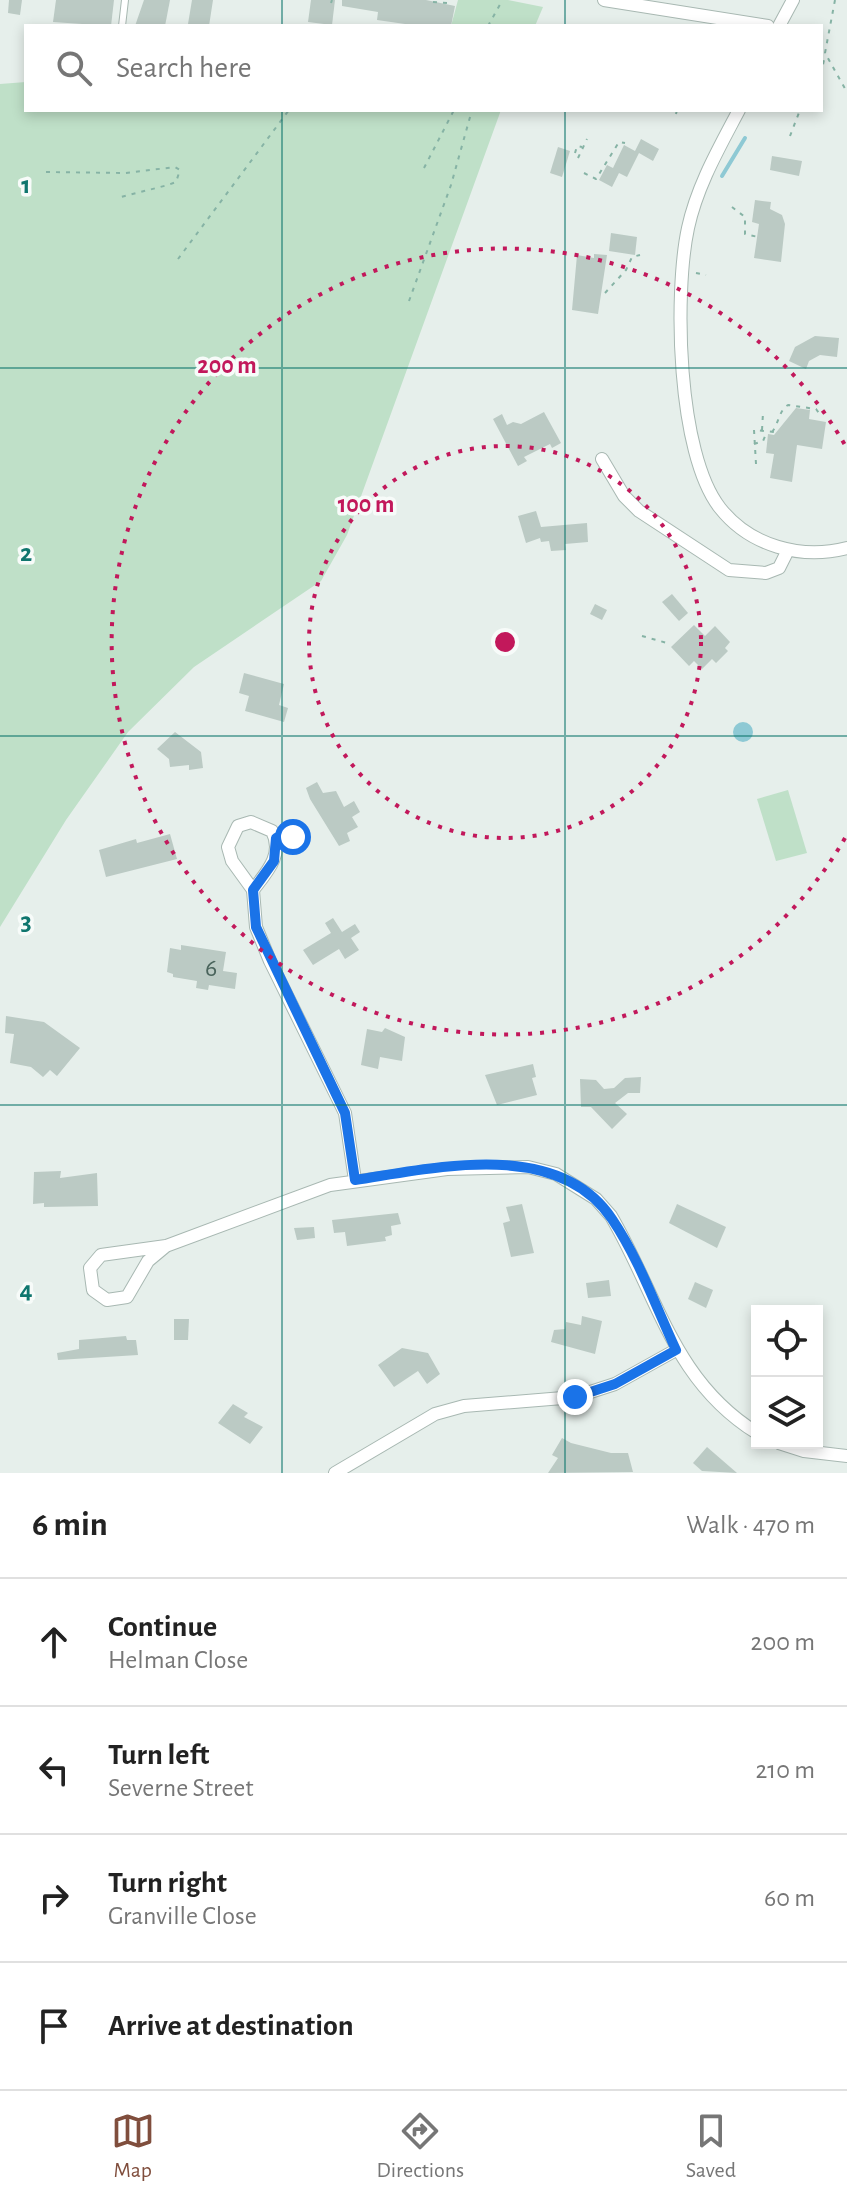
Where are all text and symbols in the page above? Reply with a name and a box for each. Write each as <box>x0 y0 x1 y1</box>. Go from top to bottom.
search box <box>24 24 823 112</box>
icon: search <box>52 46 96 90</box>
text: Search here <box>116 53 252 83</box>
text: 1 <box>21 172 31 198</box>
text: 200 m <box>197 354 257 378</box>
text: 100 m <box>338 493 394 517</box>
text: 2 <box>20 540 32 566</box>
centre of rings <box>491 628 519 656</box>
route start <box>275 819 311 855</box>
text: 3 <box>20 909 32 935</box>
house number: 6 <box>205 955 217 981</box>
text: 4 <box>19 1277 33 1303</box>
map controls <box>751 1305 823 1449</box>
button: locate <box>751 1305 823 1377</box>
button: layers <box>751 1377 823 1449</box>
route end <box>557 1379 593 1415</box>
text: 6 min <box>32 1508 108 1542</box>
text: Walk · 470 m <box>686 1512 815 1538</box>
text: Continue <box>108 1612 217 1642</box>
icon: ahead <box>32 1620 76 1664</box>
text: 200 m <box>751 1629 815 1655</box>
text: Helman Close <box>108 1647 248 1673</box>
text: Turn left <box>108 1740 209 1770</box>
icon: left <box>32 1748 76 1792</box>
text: 210 m <box>755 1757 815 1783</box>
text: Severne Street <box>108 1775 254 1801</box>
text: Turn right <box>108 1868 227 1898</box>
icon: right <box>32 1876 76 1920</box>
text: 60 m <box>764 1885 815 1911</box>
text: Granville Close <box>108 1903 257 1929</box>
icon: arrive <box>32 2004 76 2048</box>
text: Arrive at destination <box>108 2011 354 2041</box>
tab: Map <box>111 2109 155 2183</box>
tab: Directions <box>376 2109 464 2183</box>
tab: Saved <box>686 2109 736 2183</box>

